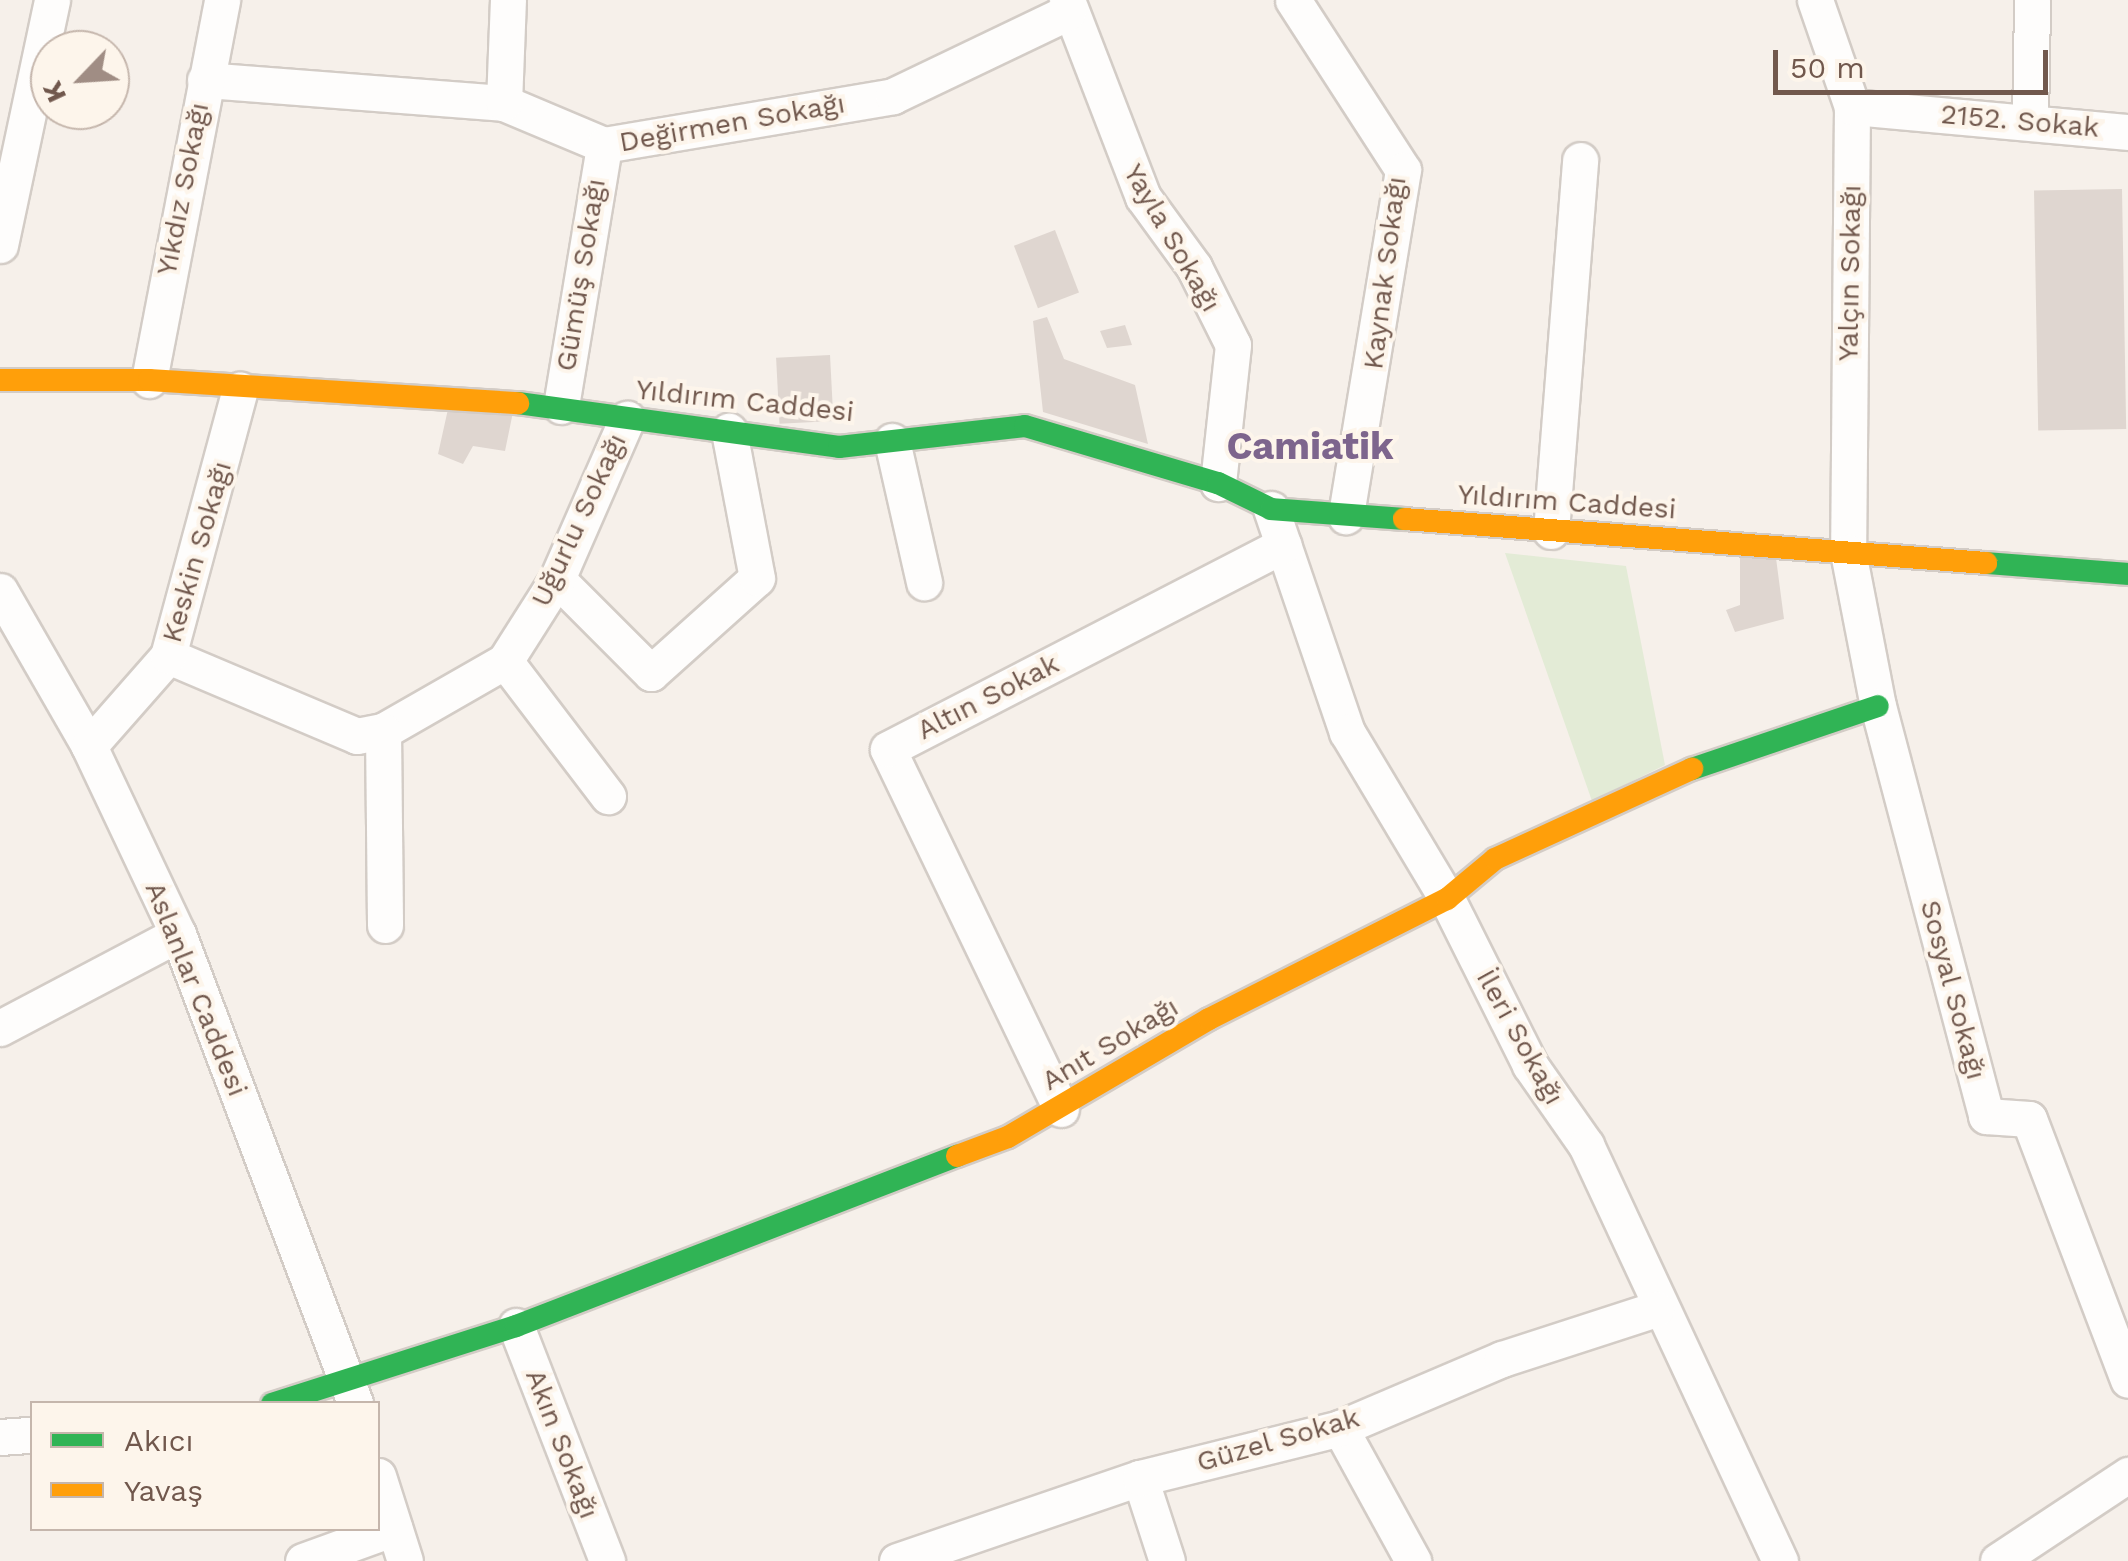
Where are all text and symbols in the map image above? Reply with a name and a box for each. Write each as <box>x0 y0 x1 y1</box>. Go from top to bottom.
north arrow <box>30 30 130 130</box>
scale bar <box>1778 30 2053 92</box>
text: 50 m <box>1790 50 1865 85</box>
text: K <box>35 76 73 108</box>
street label: Değirmen Sokağı <box>617 87 847 159</box>
street label: 2152. Sokak <box>1939 97 2101 145</box>
street label: Yıkdız Sokağı <box>150 100 216 278</box>
street label: Yayla Sokağı <box>1116 158 1228 318</box>
street label: Kaynak Sokağı <box>1356 174 1414 372</box>
street label: Gümüş Sokağı <box>549 176 613 374</box>
street label: Yalçın Sokağı <box>1832 184 1868 362</box>
street label: Yıldırım Caddesi <box>634 373 856 429</box>
district label: Camiatik <box>1226 424 1394 470</box>
street label: Uğurlu Sokağı <box>524 428 634 612</box>
street label: Keskin Sokağı <box>155 458 239 646</box>
street label: Yıldırım Caddesi <box>1457 478 1677 526</box>
street label: Altın Sokak <box>911 647 1065 747</box>
street label: Aslanlar Caddesi <box>138 877 254 1101</box>
street label: Sosyal Sokağı <box>1913 896 1993 1084</box>
street label: İleri Sokağı <box>1469 963 1571 1111</box>
street label: Anıt Sokağı <box>1036 990 1184 1098</box>
street label: Akın Sokağı <box>518 1365 606 1523</box>
legend <box>30 1401 380 1531</box>
street label: Güzel Sokak <box>1192 1401 1364 1479</box>
text: Akıcı <box>124 1423 194 1458</box>
text: Yavaş <box>124 1473 203 1508</box>

